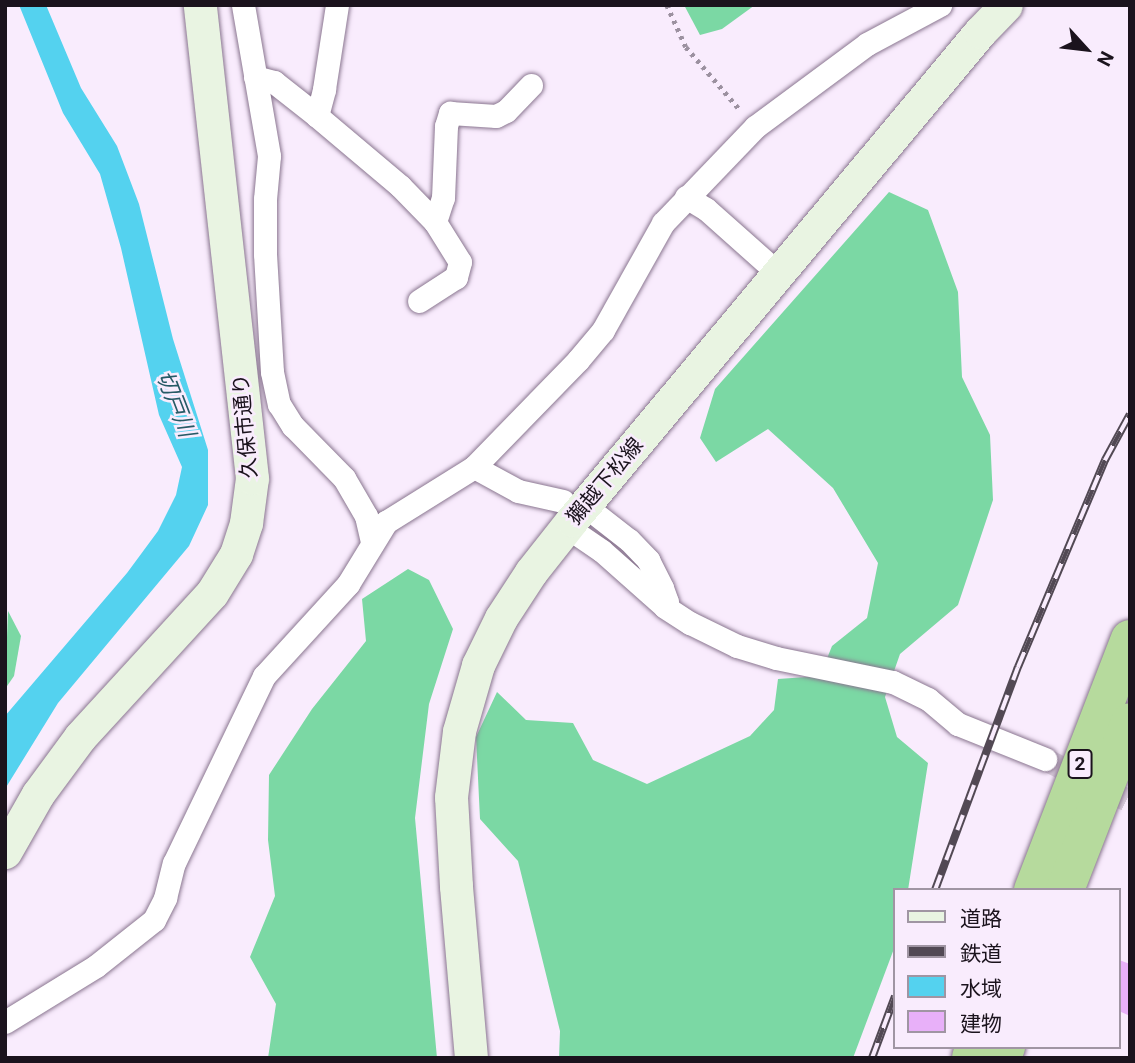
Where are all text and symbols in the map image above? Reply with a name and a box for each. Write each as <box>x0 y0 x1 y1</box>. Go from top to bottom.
north arrow <box>1051 14 1121 84</box>
text: N <box>1092 48 1118 70</box>
water label: 切戸川 <box>150 367 200 441</box>
street label: 久保市通り <box>228 373 262 479</box>
street label: 獺越下松線 <box>562 433 648 529</box>
road number: 2 <box>1066 748 1094 779</box>
legend <box>894 888 1121 1049</box>
text: 道路 <box>960 907 1002 931</box>
text: 鉄道 <box>960 942 1002 966</box>
text: 水域 <box>960 977 1002 1001</box>
text: 建物 <box>960 1012 1002 1036</box>

